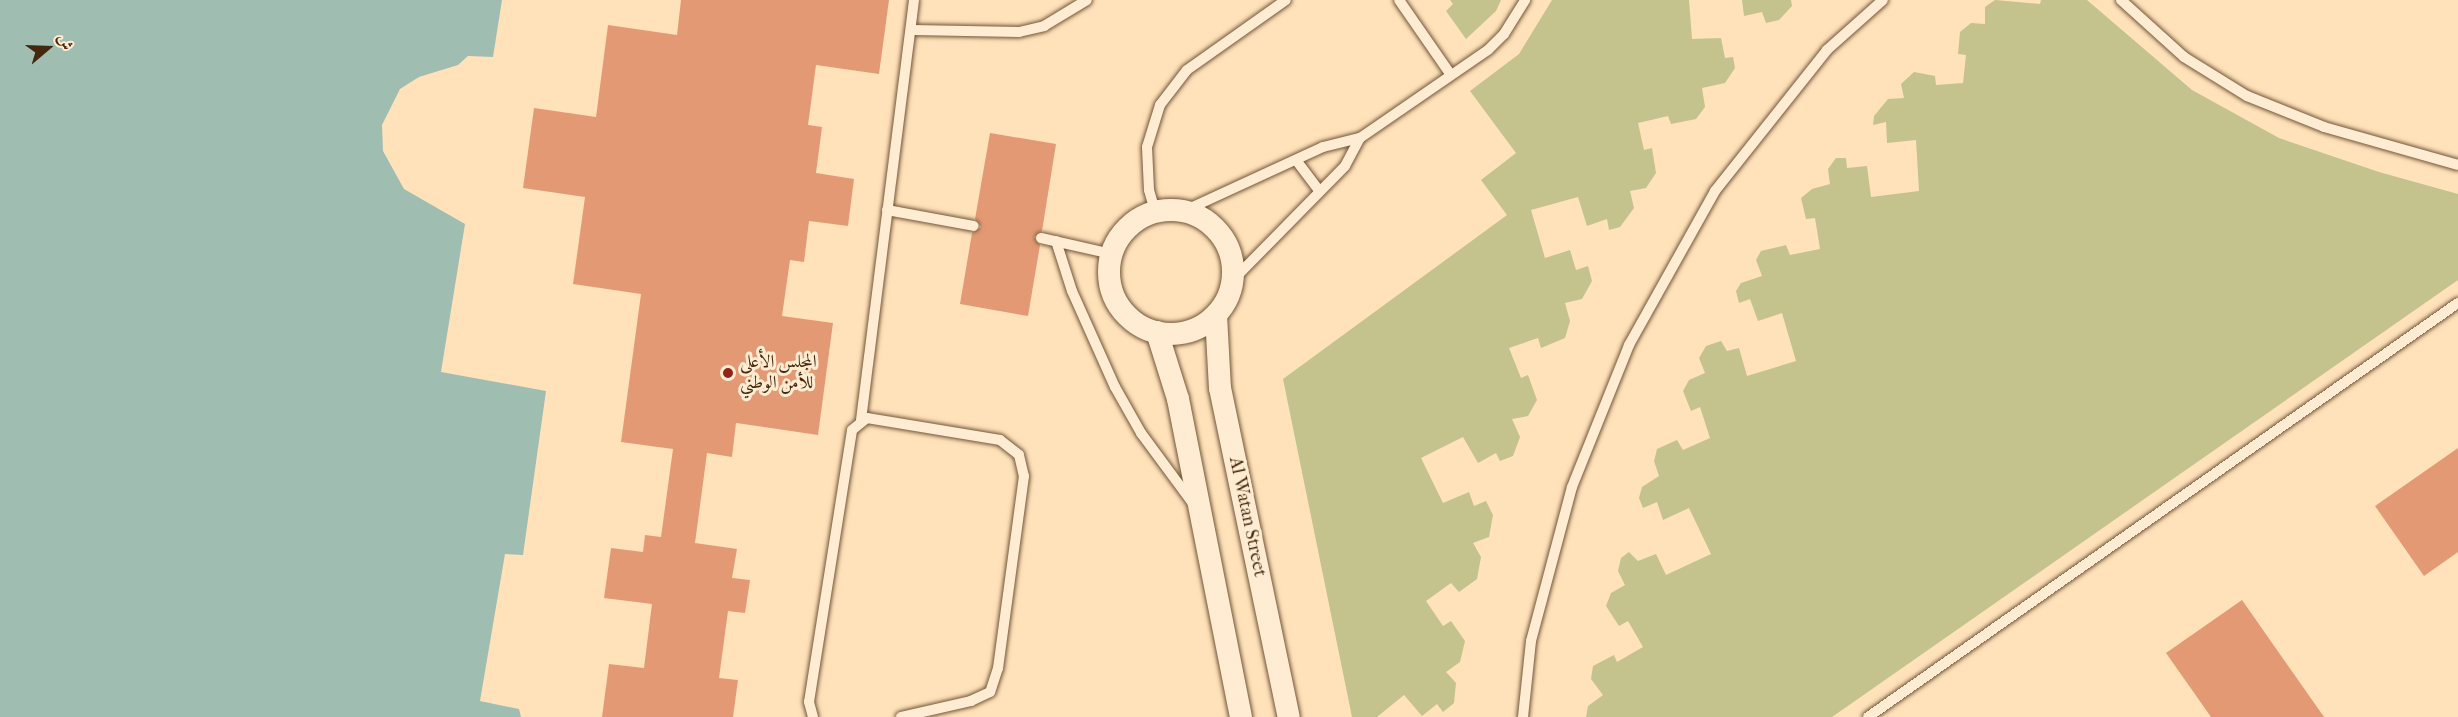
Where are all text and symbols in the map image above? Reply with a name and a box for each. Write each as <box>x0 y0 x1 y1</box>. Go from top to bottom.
north arrow <box>18 18 78 78</box>
text: ش <box>54 31 77 53</box>
place label: المجلس الأعلى للأمن الوطني <box>740 352 817 394</box>
marker: المجلس الأعلى للأمن الوطني <box>721 366 735 380</box>
street label: Al Watan Street <box>1224 455 1270 579</box>

